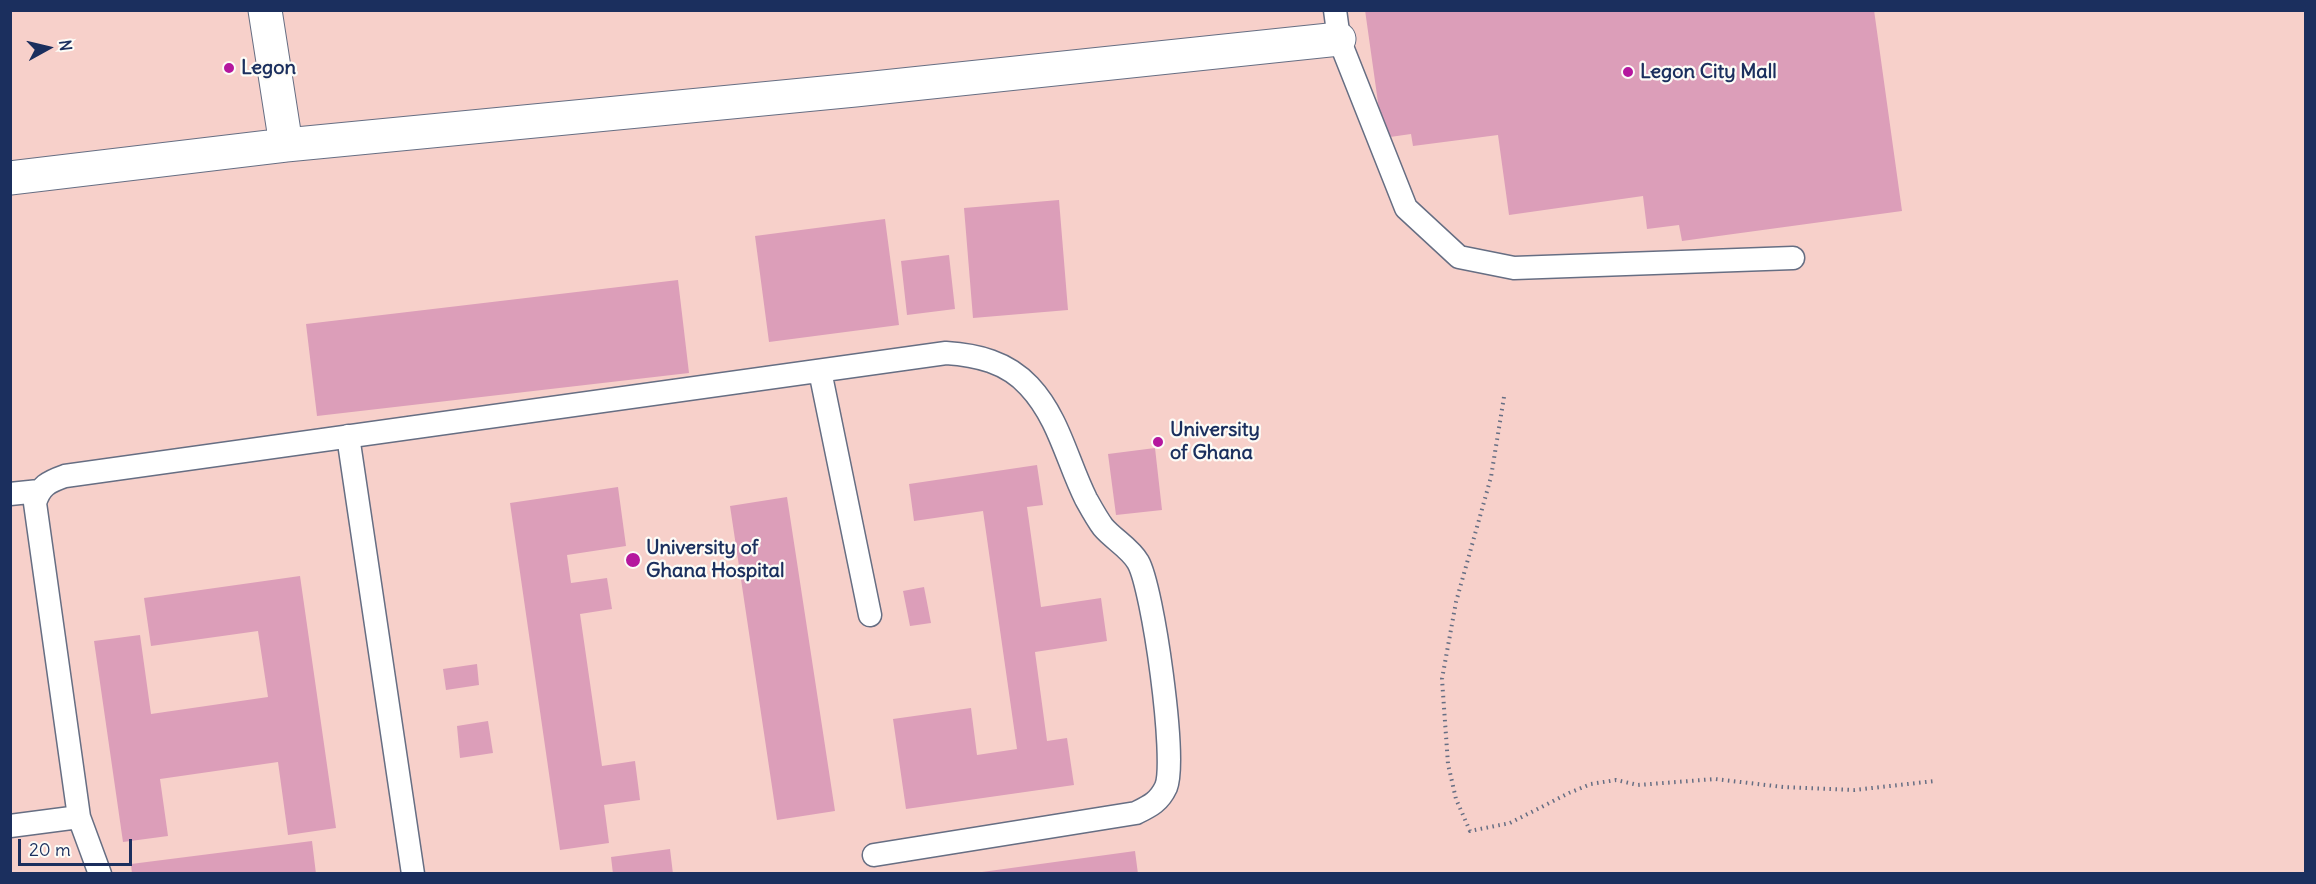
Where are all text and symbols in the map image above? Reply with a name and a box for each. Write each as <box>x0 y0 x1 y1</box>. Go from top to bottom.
north arrow <box>18 18 78 78</box>
text: N <box>55 39 76 52</box>
place label: Legon <box>241 56 296 80</box>
place label: Legon City Mall <box>1640 60 1777 84</box>
marker: Legon <box>222 61 236 75</box>
marker: Legon City Mall <box>1621 65 1635 79</box>
place label: University of Ghana <box>1170 418 1260 465</box>
marker: University of Ghana <box>1151 435 1165 449</box>
place label: University of Ghana Hospital <box>646 536 784 583</box>
marker: University of Ghana Hospital <box>624 551 642 569</box>
scale bar <box>21 827 135 865</box>
text: 20 m <box>29 838 71 861</box>

